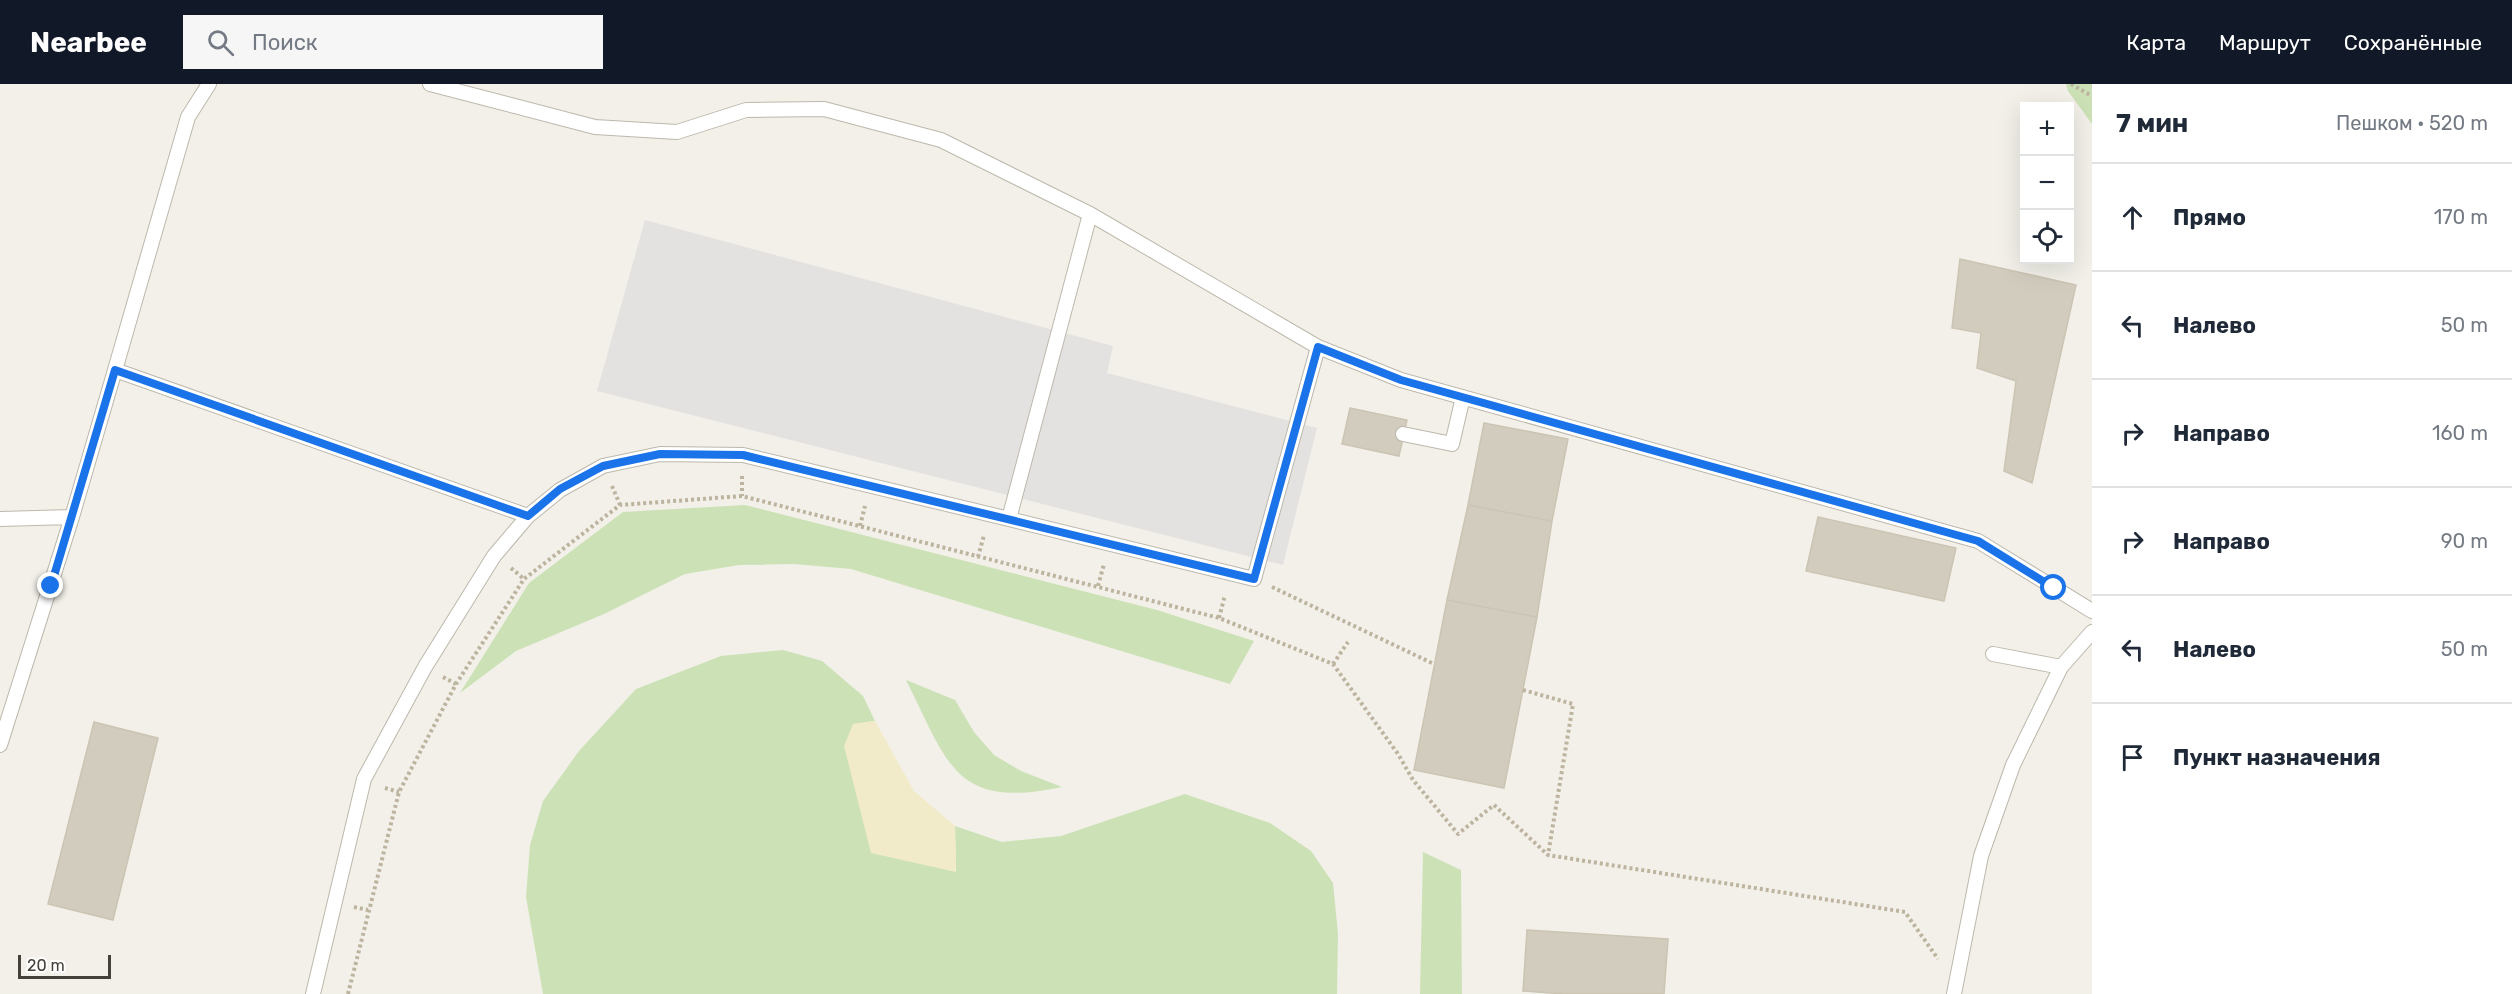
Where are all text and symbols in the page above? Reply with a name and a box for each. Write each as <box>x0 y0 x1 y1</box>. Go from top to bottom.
search box <box>183 15 603 69</box>
text: Nearbee <box>30 26 147 59</box>
icon: search <box>204 26 237 59</box>
text: Поиск <box>252 29 318 56</box>
text: Карта <box>2126 30 2186 55</box>
text: Маршрут <box>2219 30 2311 55</box>
text: Сохранённые <box>2344 30 2482 55</box>
map controls <box>2020 102 2074 264</box>
button: + <box>2020 102 2074 156</box>
text: 7 мин <box>2116 108 2188 139</box>
text: Пешком · 520 m <box>2336 111 2488 135</box>
button: − <box>2020 156 2074 210</box>
icon: ahead <box>2116 201 2149 234</box>
text: Прямо <box>2173 204 2246 231</box>
text: 170 m <box>2434 205 2488 229</box>
button: locate <box>2020 210 2074 264</box>
icon: left <box>2116 309 2149 342</box>
text: Налево <box>2173 312 2256 339</box>
text: 50 m <box>2441 313 2488 337</box>
icon: right <box>2116 417 2149 450</box>
text: Направо <box>2173 420 2270 447</box>
text: 160 m <box>2432 421 2488 445</box>
icon: right <box>2116 525 2149 558</box>
text: Направо <box>2173 528 2270 555</box>
text: 90 m <box>2441 529 2488 553</box>
route end <box>37 572 63 598</box>
route start <box>2040 574 2066 600</box>
icon: left <box>2116 633 2149 666</box>
text: Налево <box>2173 636 2256 663</box>
text: 50 m <box>2441 637 2488 661</box>
icon: arrive <box>2116 741 2149 774</box>
text: Пункт назначения <box>2173 744 2381 771</box>
scale bar <box>18 952 111 980</box>
text: 20 m <box>27 956 65 975</box>

